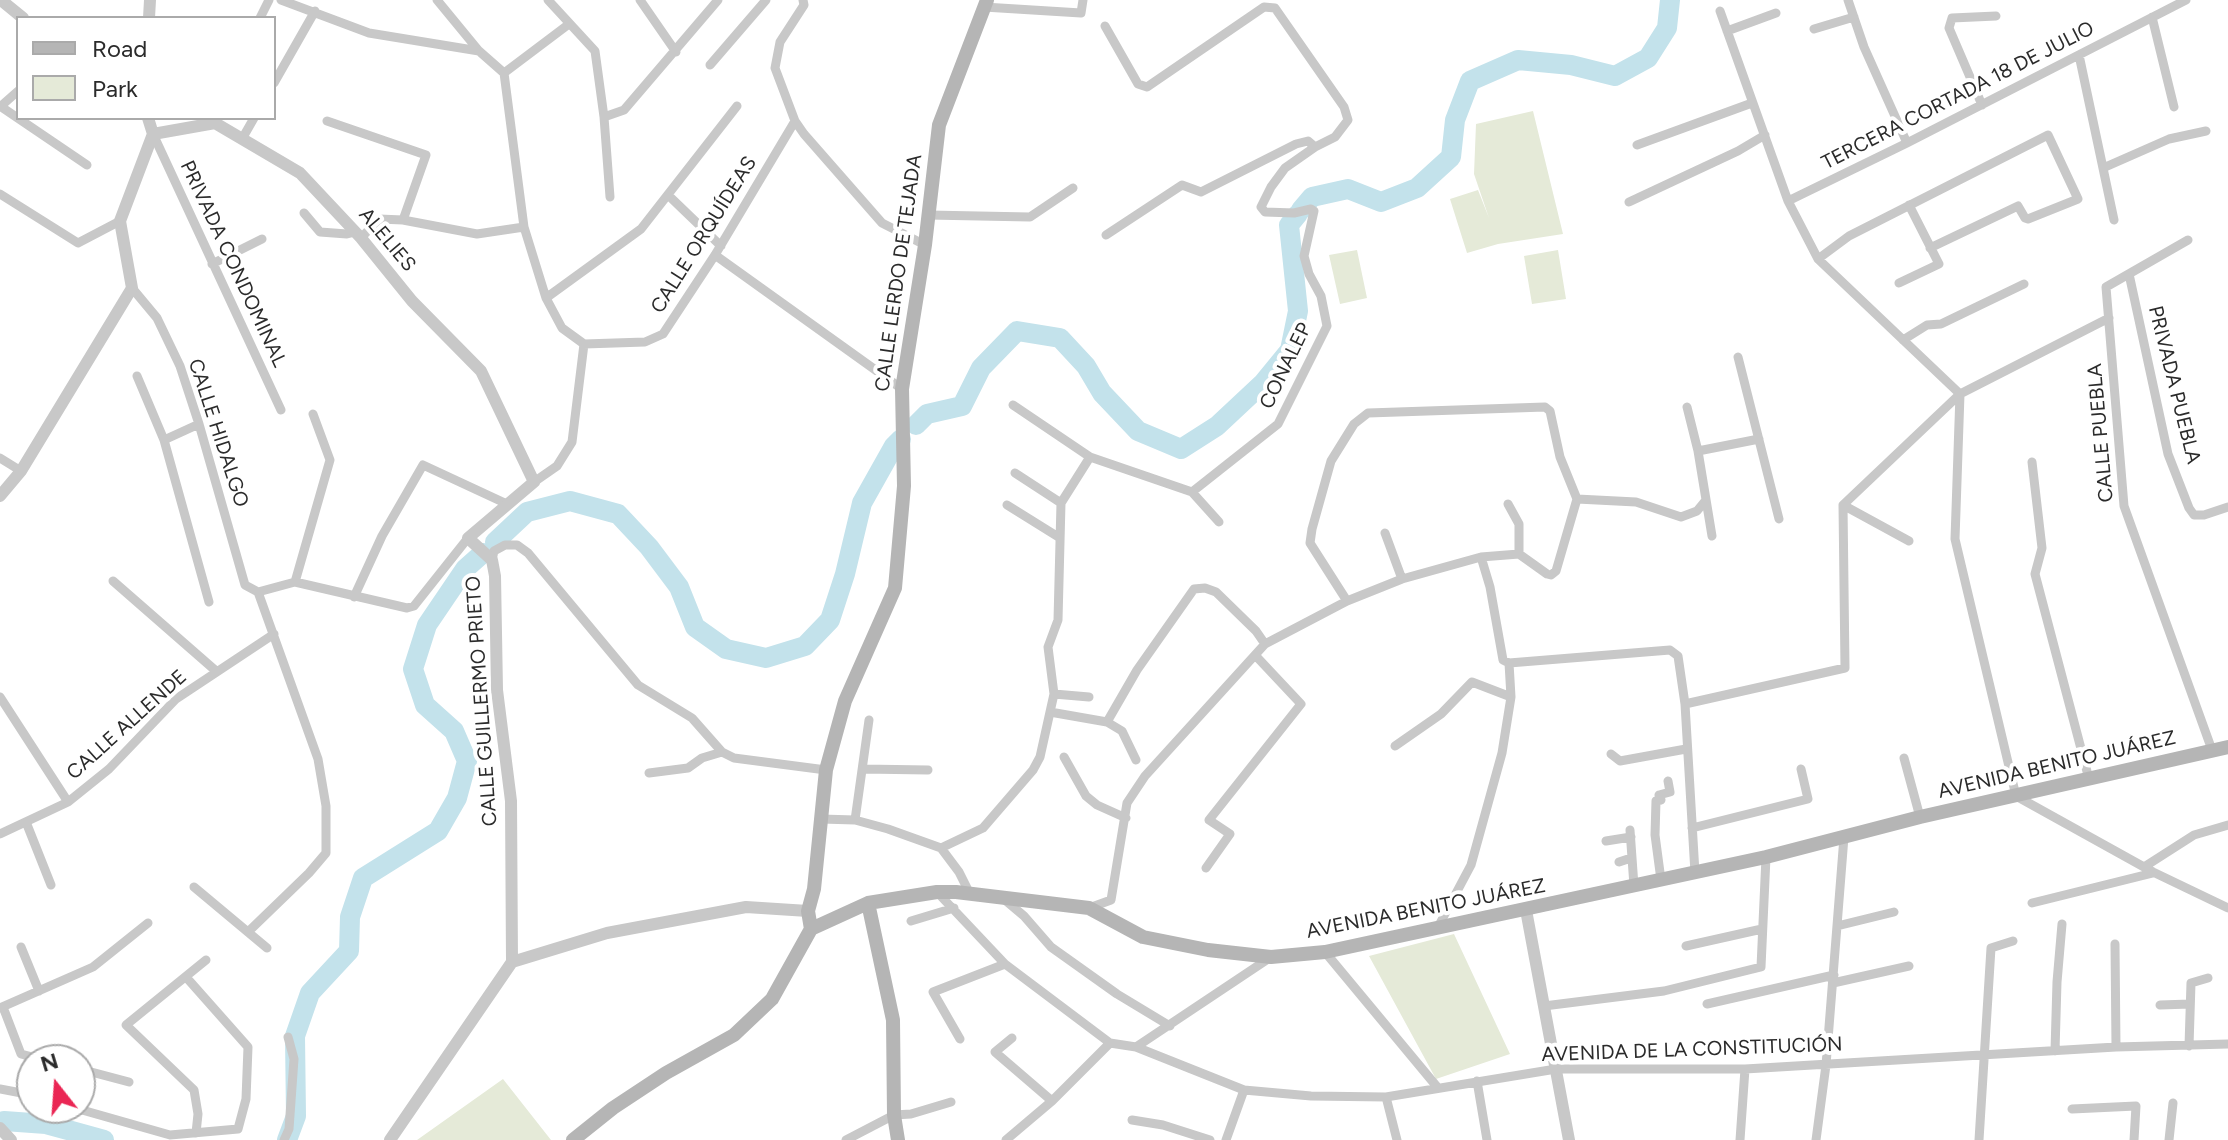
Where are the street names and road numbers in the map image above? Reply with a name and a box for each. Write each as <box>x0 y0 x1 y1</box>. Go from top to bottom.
street label: TERCERA CORTADA 18 DE JULIO <box>1818 17 2098 175</box>
street label: CALLE ORQUÍDEAS <box>646 152 762 318</box>
street label: CALLE LERDO DE TEJADA <box>870 153 928 393</box>
street label: PRIVADA CONDOMINAL <box>175 157 291 371</box>
street label: ALELIES <box>353 203 421 277</box>
street label: PRIVADA PUEBLA <box>2143 303 2205 467</box>
street label: CONALEP <box>1255 319 1317 413</box>
street label: CALLE HIDALGO <box>183 356 253 510</box>
street label: CALLE PUEBLA <box>2083 363 2119 503</box>
street label: CALLE GUILLERMO PRIETO <box>461 575 503 827</box>
street label: CALLE ALLENDE <box>62 665 192 785</box>
street label: AVENIDA BENITO JUÁREZ <box>1936 726 2178 804</box>
street label: AVENIDA BENITO JUÁREZ <box>1304 874 1548 944</box>
street label: AVENIDA DE LA CONSTITUCIÓN <box>1541 1033 1843 1067</box>

